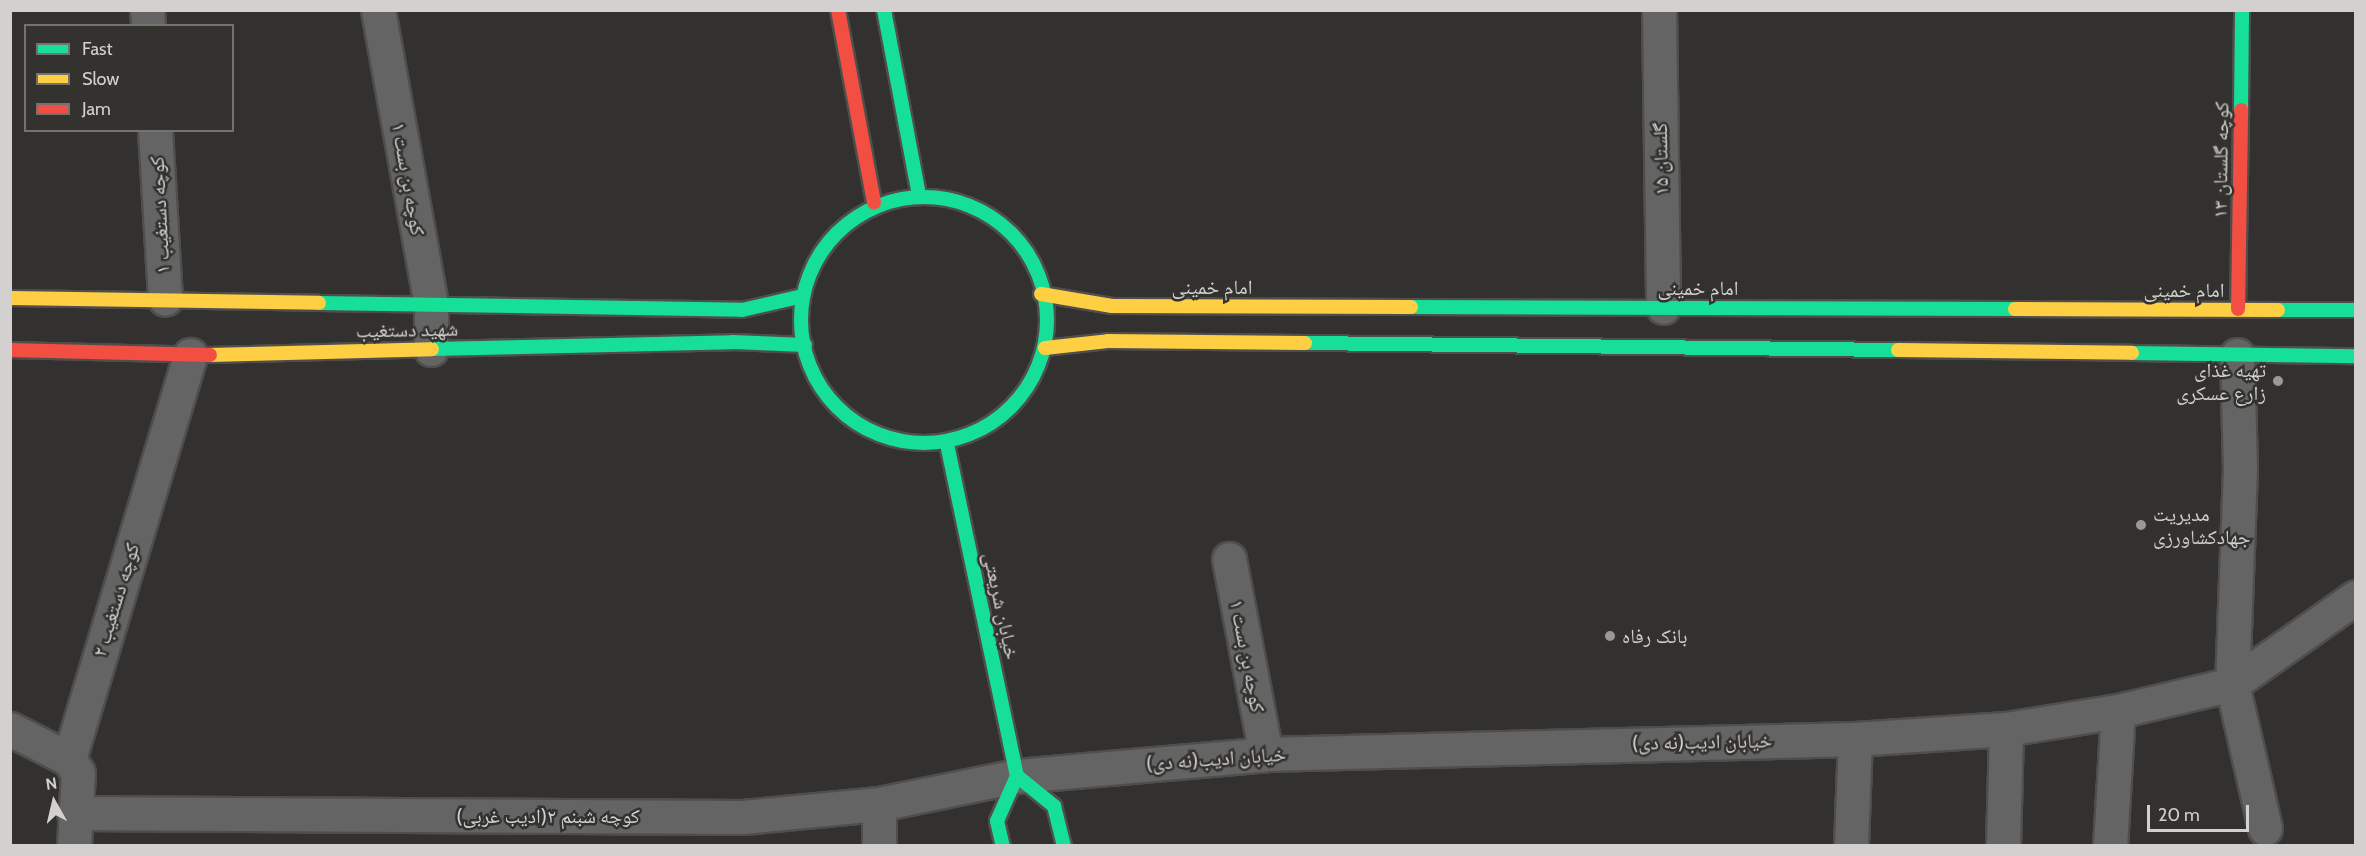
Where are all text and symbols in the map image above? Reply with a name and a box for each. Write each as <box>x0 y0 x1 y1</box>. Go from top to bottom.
legend <box>24 24 234 132</box>
text: Fast <box>82 38 113 60</box>
text: Slow <box>82 68 119 90</box>
text: Jam <box>82 98 111 120</box>
street label: کوچه گلستان ۱۳ <box>2208 101 2234 219</box>
street label: کوچه بن بست ۱ <box>386 121 430 237</box>
street label: گلستان ۱۵ <box>1648 122 1674 196</box>
street label: کوچه دستغیب ۱ <box>145 156 175 274</box>
street label: امام خمینی <box>1172 275 1252 299</box>
street label: امام خمینی <box>1658 276 1738 300</box>
street label: امام خمینی <box>2144 278 2224 302</box>
street label: شهید دستغیب <box>356 317 458 343</box>
place label: تهیه غذای زارع عسکری <box>2176 358 2266 405</box>
marker: تهیه غذای زارع عسکری <box>2271 374 2285 388</box>
place label: مدیریت جهادکشاورزی <box>2153 502 2250 549</box>
marker: مدیریت جهادکشاورزی <box>2134 518 2148 532</box>
street label: کوچه دستغیب ۲ <box>87 540 145 660</box>
street label: خیابان شریعتی <box>978 550 1024 662</box>
street label: کوچه بن بست ۱ <box>1224 598 1270 714</box>
place label: بانک رفاه <box>1622 624 1687 648</box>
marker: بانک رفاه <box>1603 629 1617 643</box>
street label: خیابان ادیب(نه دی) <box>1632 729 1772 755</box>
street label: خیابان ادیب(نه دی) <box>1145 742 1287 776</box>
north arrow <box>24 772 84 832</box>
text: N <box>45 773 58 794</box>
scale bar <box>2150 793 2252 831</box>
street label: کوچه شبنم ۲(ادیب غربی) <box>456 804 640 828</box>
text: 20 m <box>2158 804 2200 826</box>

